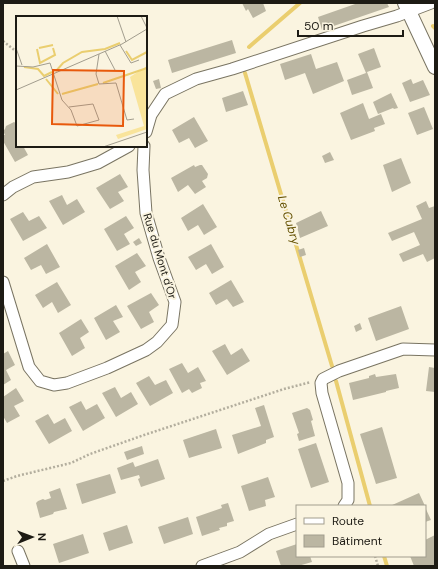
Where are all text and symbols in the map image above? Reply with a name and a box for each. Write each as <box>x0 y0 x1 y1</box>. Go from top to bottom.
scale bar <box>298 12 403 38</box>
inset map <box>16 16 147 147</box>
text: 50 m <box>304 18 333 34</box>
water label: Le Cubry <box>274 194 304 247</box>
street label: Rue du Mont d'Or <box>140 212 180 300</box>
legend <box>296 505 426 557</box>
text: Route <box>332 513 364 529</box>
north arrow <box>12 517 52 557</box>
text: N <box>35 533 49 541</box>
text: Bâtiment <box>332 533 383 549</box>

